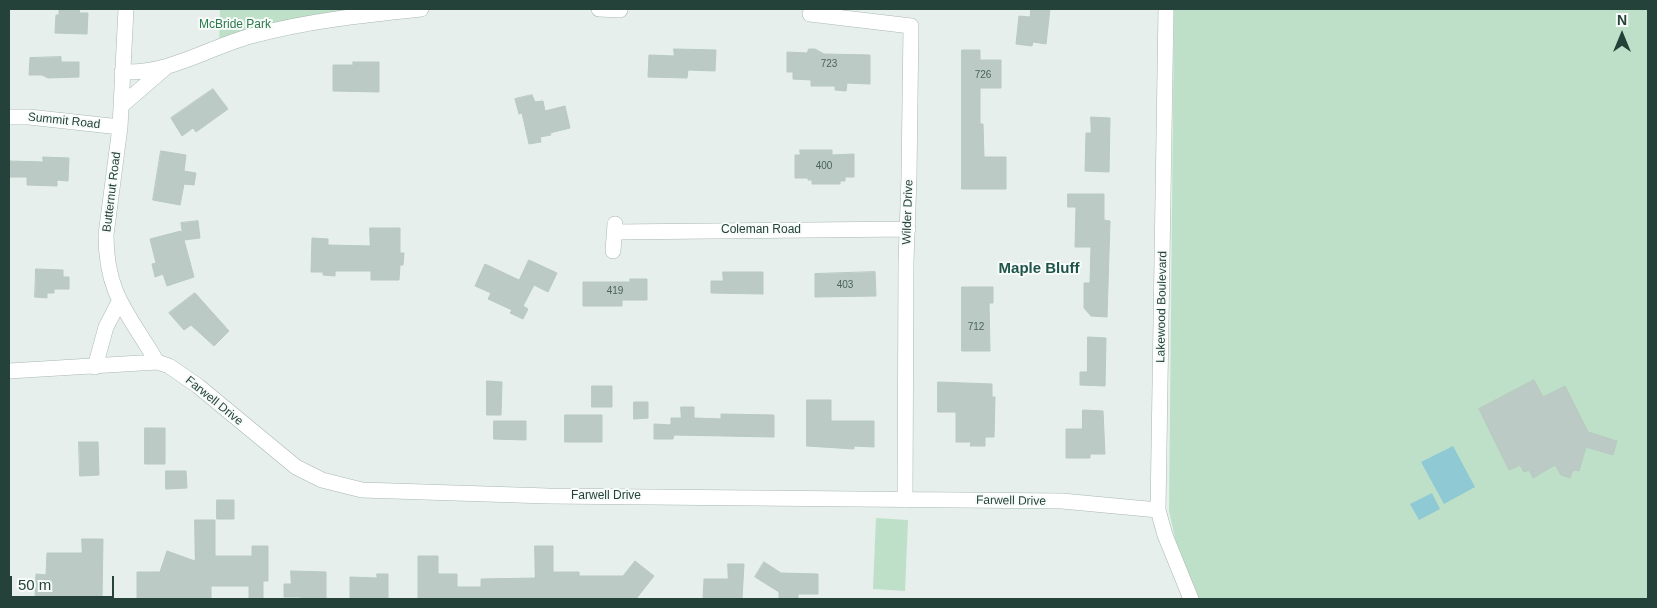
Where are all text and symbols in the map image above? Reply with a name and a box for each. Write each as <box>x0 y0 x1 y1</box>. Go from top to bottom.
north arrow <box>1597 10 1647 60</box>
text: N <box>1617 12 1627 28</box>
park label: McBride Park <box>199 18 271 32</box>
house number: 723 <box>821 58 837 70</box>
house number: 726 <box>975 69 991 81</box>
street label: Summit Road <box>27 110 101 132</box>
street label: Butternut Road <box>100 151 124 233</box>
house number: 400 <box>816 160 832 172</box>
street label: Wilder Drive <box>900 179 916 245</box>
street label: Coleman Road <box>721 223 801 237</box>
street label: Lakewood Boulevard <box>1154 251 1170 363</box>
district label: Maple Bluff <box>999 260 1079 278</box>
house number: 403 <box>837 279 853 291</box>
house number: 419 <box>607 285 623 297</box>
house number: 712 <box>968 321 984 333</box>
street label: Farwell Drive <box>182 373 246 429</box>
street label: Farwell Drive <box>571 489 641 503</box>
street label: Farwell Drive <box>976 493 1046 509</box>
scale bar <box>12 566 116 598</box>
text: 50 m <box>18 576 51 593</box>

